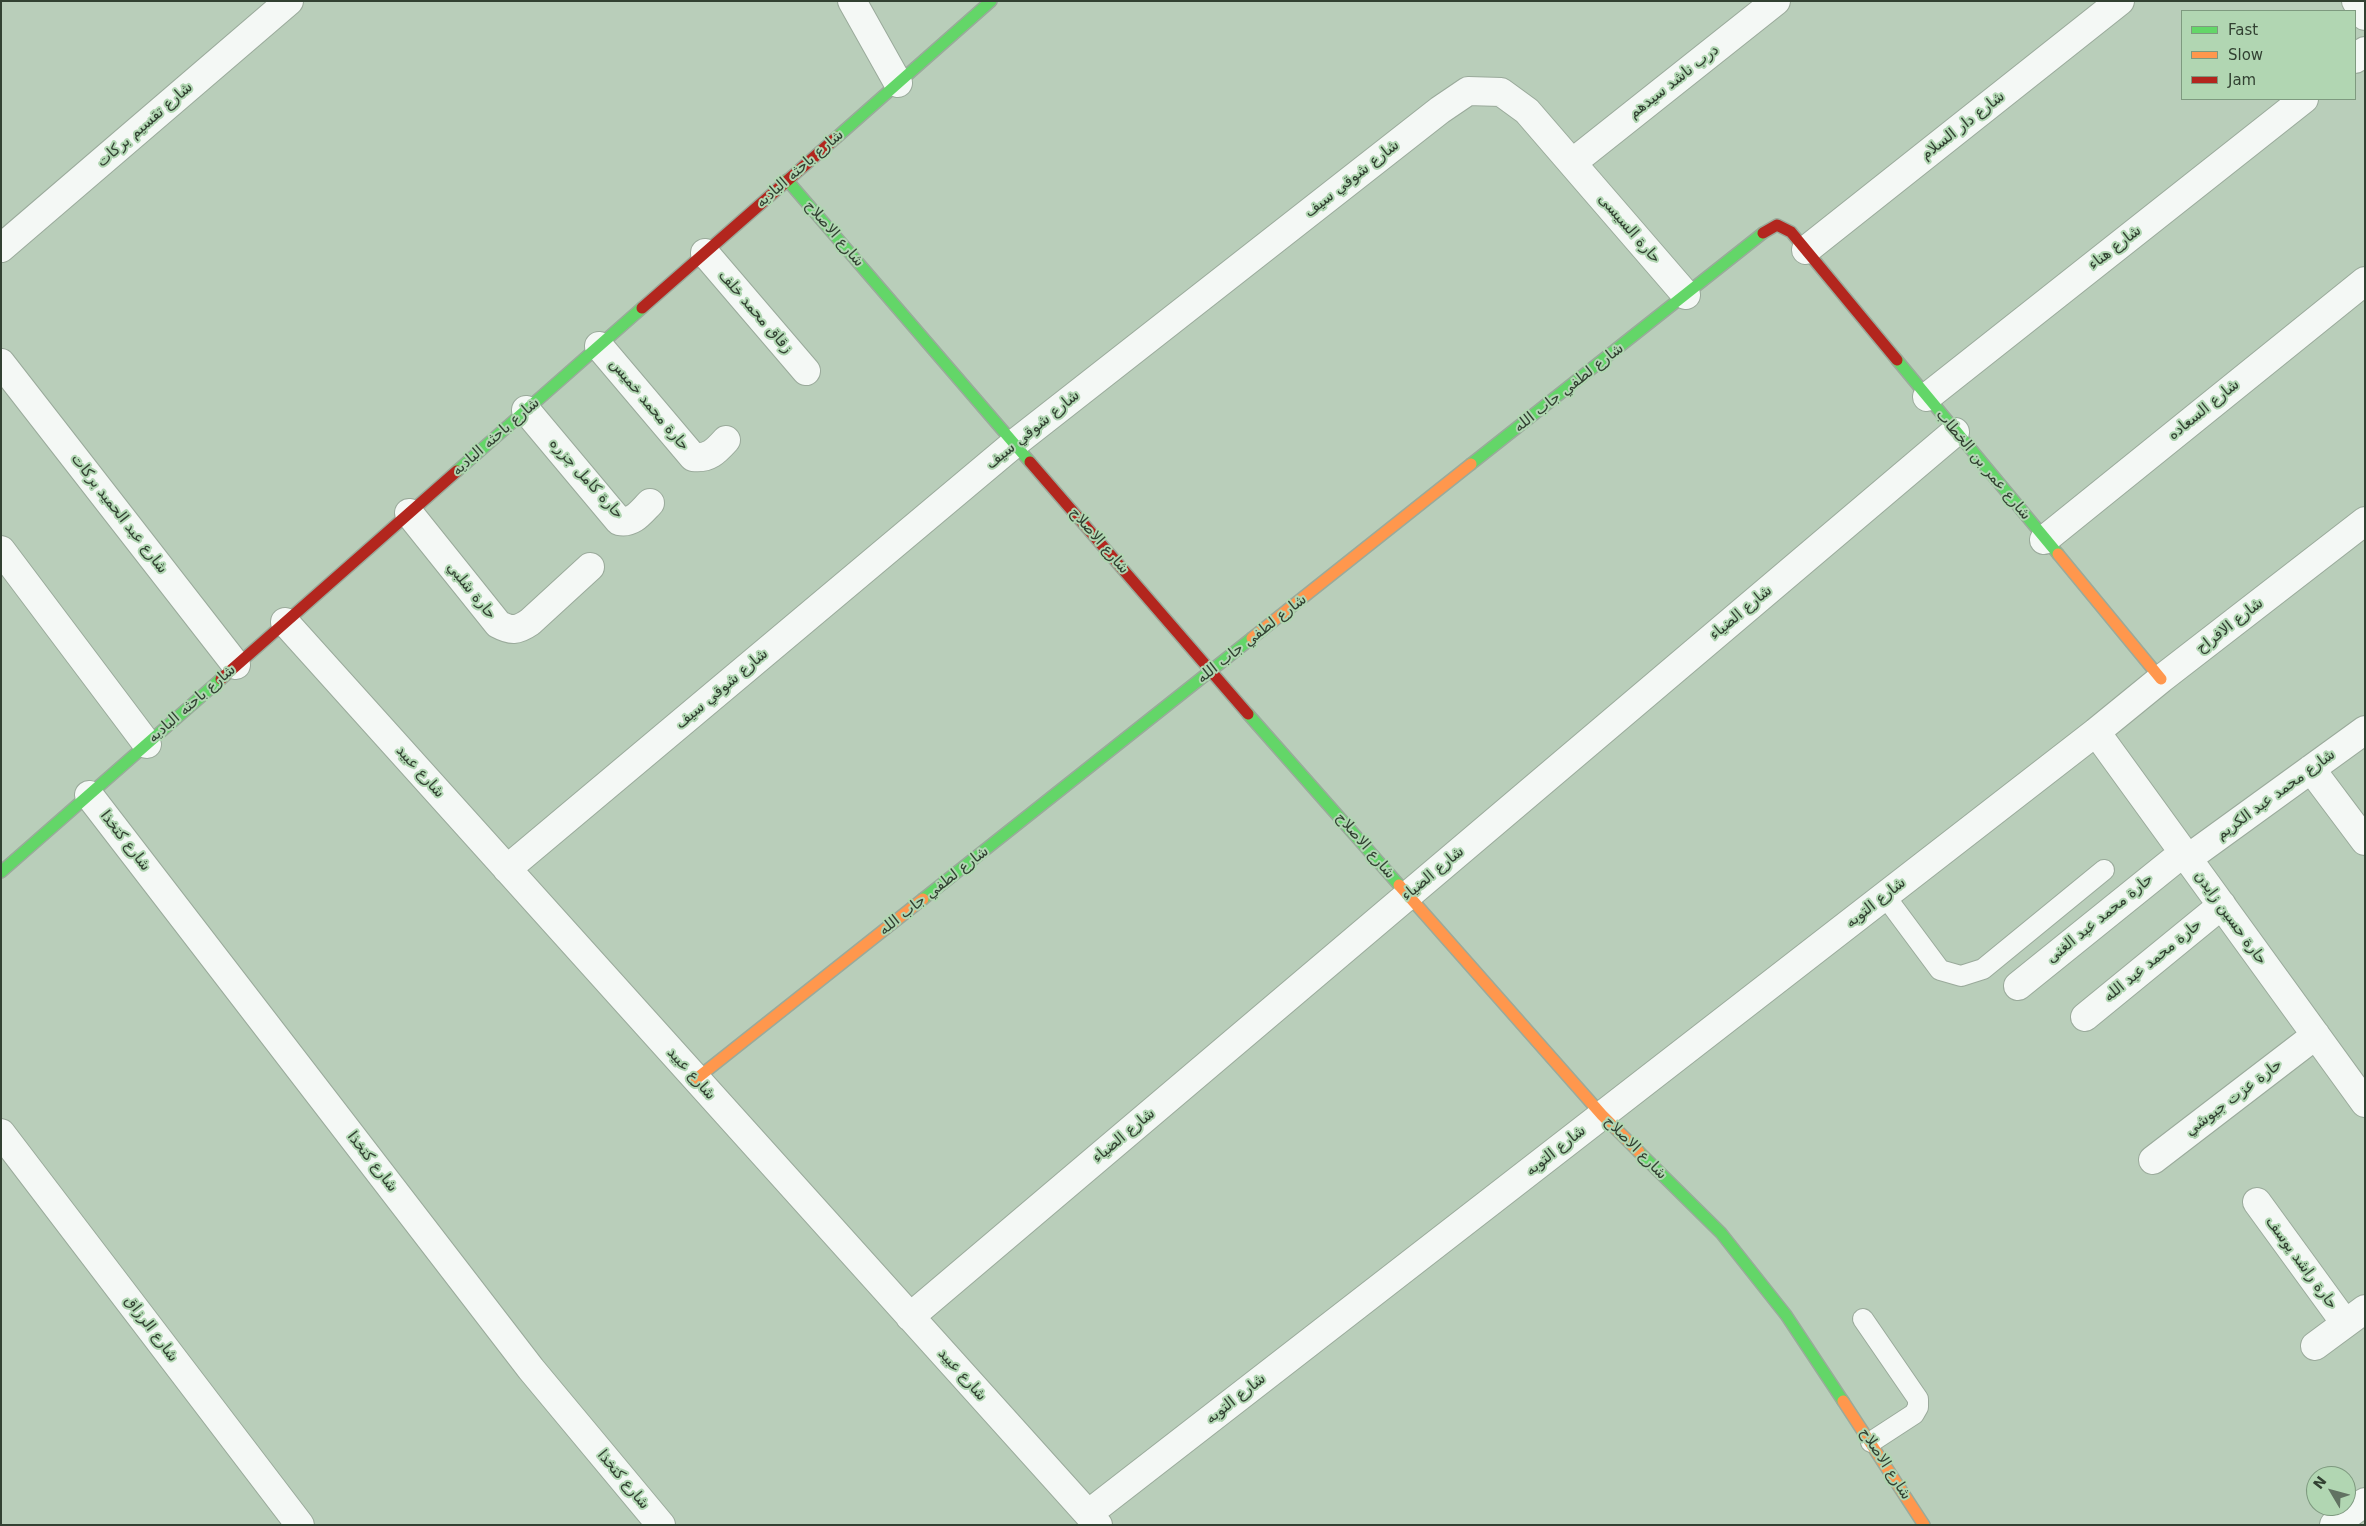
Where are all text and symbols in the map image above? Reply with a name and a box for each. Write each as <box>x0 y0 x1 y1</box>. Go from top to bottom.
legend <box>2181 10 2356 100</box>
text: Fast <box>2228 21 2258 39</box>
street label: درب ناشد سيدهم <box>1625 41 1723 123</box>
text: Slow <box>2228 46 2263 64</box>
text: Jam <box>2228 71 2256 89</box>
street label: شارع تقسيم بركات <box>94 79 196 171</box>
street label: شارع دار السلام <box>1918 88 2008 164</box>
street label: شارع باحثه الباديه <box>753 126 847 212</box>
street label: شارع شوقي سيف <box>1301 136 1403 222</box>
street label: حارة السيسى <box>1594 191 1664 267</box>
street label: شارع الاصلاح <box>800 197 868 271</box>
street label: شارع هناء <box>2085 222 2145 274</box>
street label: زقاق محمد خلف <box>714 267 796 357</box>
street label: شارع لطفي جاب الله <box>1511 340 1627 436</box>
street label: حارة محمد خميس <box>605 355 693 455</box>
street label: شارع السعاده <box>2165 376 2243 444</box>
street label: شارع شوقي سيف <box>982 387 1084 473</box>
street label: شارع باحثه الباديه <box>449 394 543 480</box>
street label: شارع عمر بن الخطاب <box>1932 406 2034 524</box>
street label: حارة كامل جزره <box>545 435 627 523</box>
street label: شارع عبد الحميد بركات <box>67 451 171 577</box>
street label: شارع الاصلاح <box>1065 504 1133 578</box>
street label: حارة شلبي <box>443 559 499 623</box>
street label: شارع الضياء <box>1706 582 1776 644</box>
street label: شارع لطفي جاب الله <box>1194 591 1310 687</box>
street label: شارع الافراح <box>2193 594 2267 658</box>
street label: شارع شوقي سيف <box>672 645 772 733</box>
street label: شارع باحثه الباديه <box>145 661 239 747</box>
street label: شارع عبيد <box>392 742 448 802</box>
street label: شارع محمد عبد الكريم <box>2213 746 2339 844</box>
street label: شارع كتخذا <box>96 807 154 875</box>
street label: شارع الاصلاح <box>1331 809 1399 883</box>
street label: شارع لطفي جاب الله <box>876 843 992 939</box>
street label: شارع الضياء <box>1398 843 1468 905</box>
street label: حارة حسين زايدن <box>2190 868 2270 968</box>
street label: حارة محمد عبد الغنى <box>2043 871 2157 967</box>
street label: شارع التوبه <box>1842 874 1910 932</box>
street label: حارة محمد عبد الله <box>2100 916 2206 1006</box>
street label: شارع عبيد <box>663 1044 719 1104</box>
street label: حارة عزت جيوشي <box>2182 1056 2286 1140</box>
street label: شارع الضياء <box>1089 1105 1159 1167</box>
street label: شارع الاصلاح <box>1600 1113 1670 1183</box>
street label: شارع التوبه <box>1522 1122 1590 1180</box>
street label: شارع كتخذا <box>343 1128 401 1196</box>
street label: حارة راشد يوسف <box>2261 1213 2341 1313</box>
street label: شارع الرزاق <box>120 1292 182 1366</box>
street label: شارع عبيد <box>934 1345 990 1405</box>
street label: شارع التوبه <box>1202 1370 1270 1428</box>
street label: شارع الاصلاح <box>1855 1425 1915 1503</box>
street label: شارع كتخذا <box>593 1447 653 1513</box>
north arrow <box>2306 1466 2356 1516</box>
text: N <box>2310 1473 2330 1492</box>

